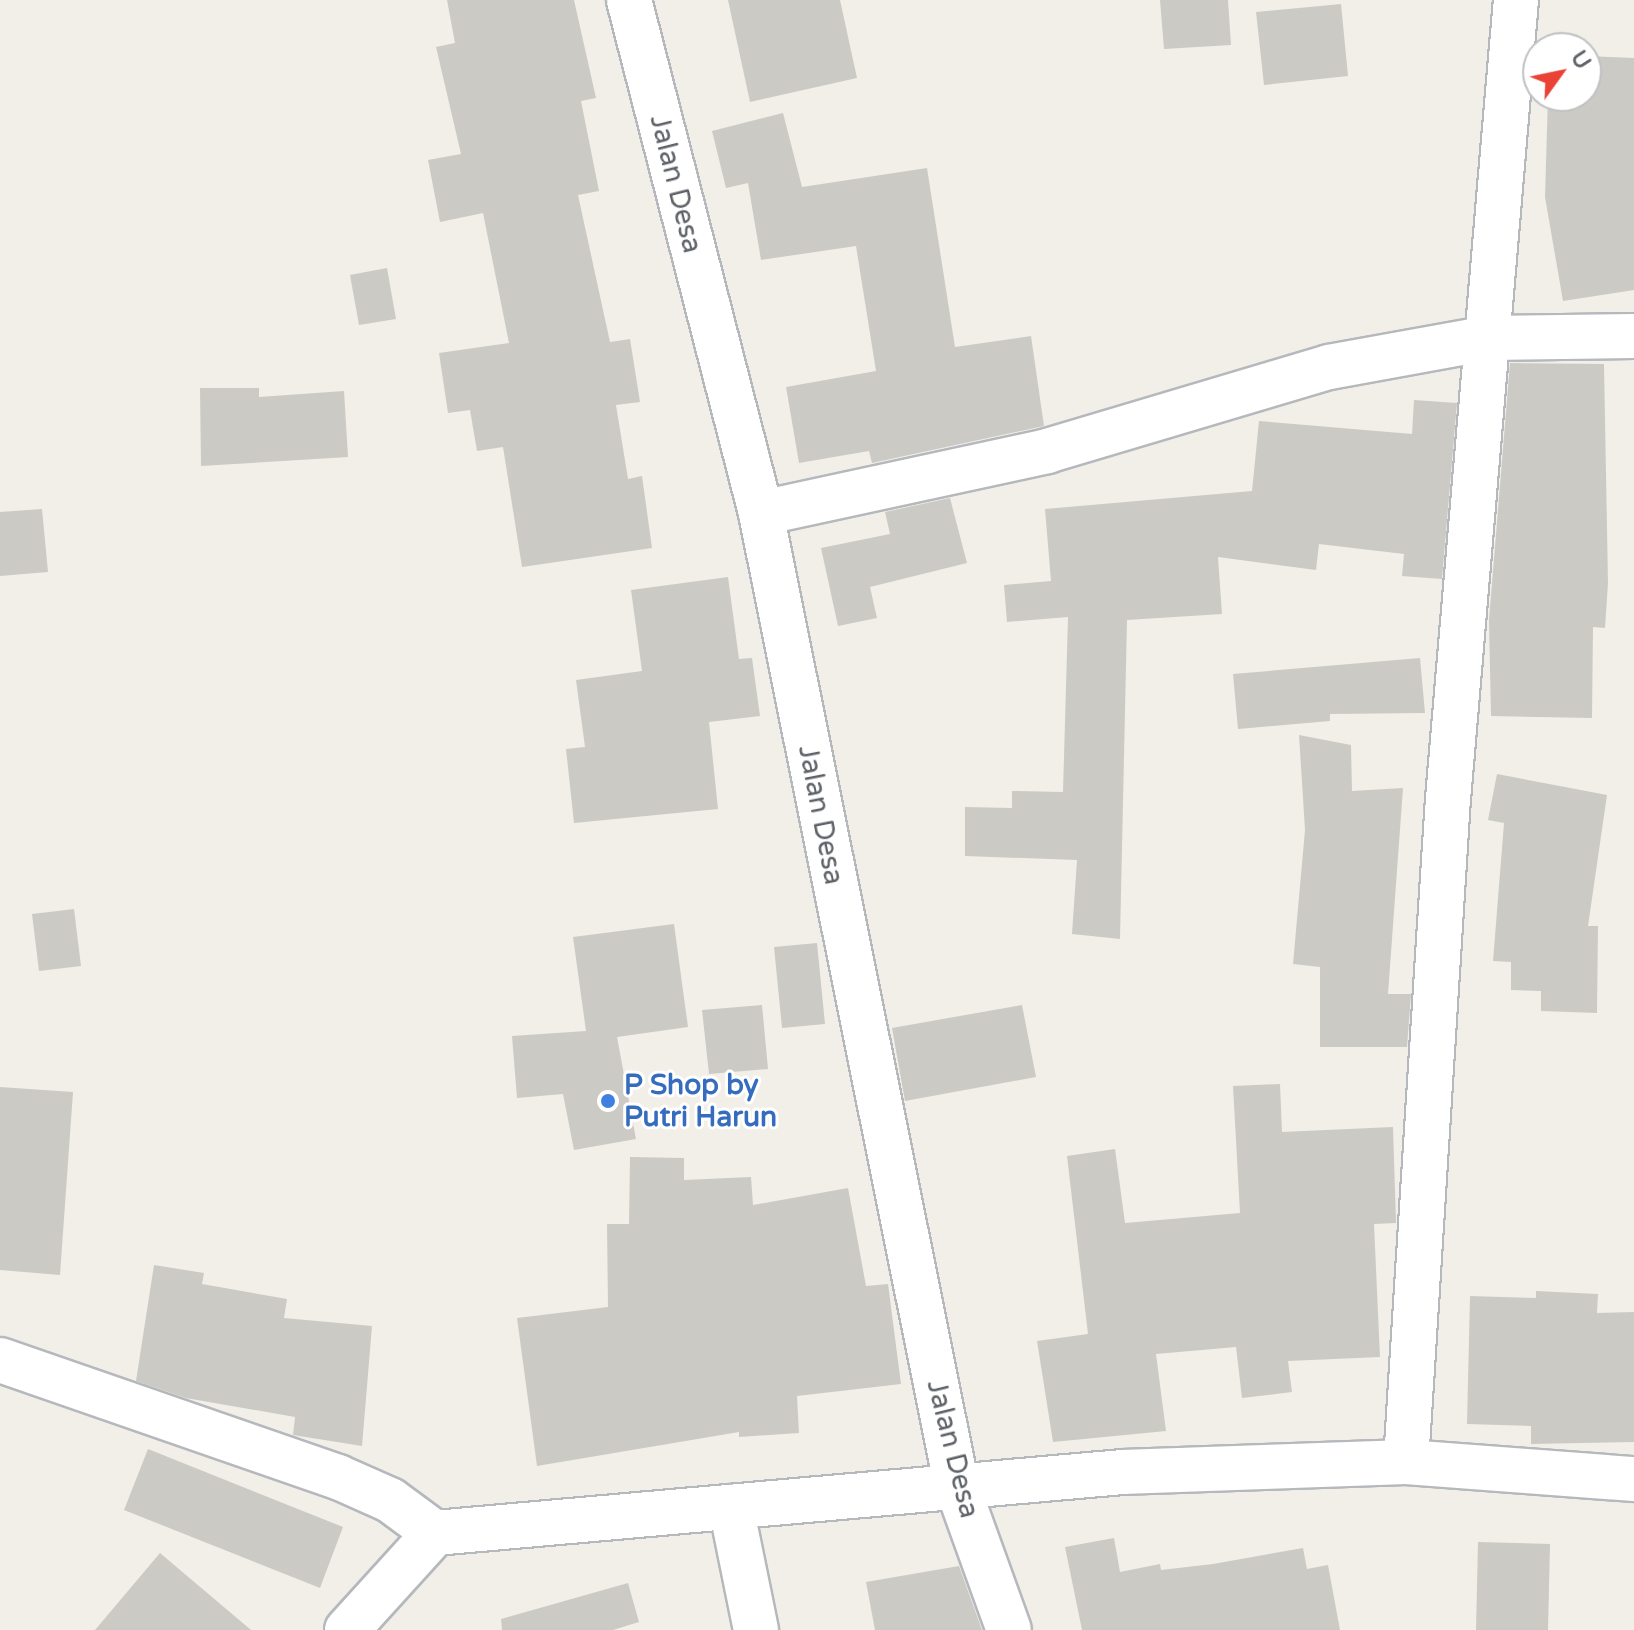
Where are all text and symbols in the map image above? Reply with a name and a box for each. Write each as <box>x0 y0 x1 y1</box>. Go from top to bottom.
north arrow <box>1522 32 1602 112</box>
text: U <box>1565 46 1596 74</box>
street label: Jalan Desa <box>643 111 709 257</box>
street label: Jalan Desa <box>791 742 851 888</box>
place label: P Shop by Putri Harun <box>624 1068 777 1134</box>
marker: P Shop by Putri Harun <box>599 1092 617 1110</box>
street label: Jalan Desa <box>920 1376 986 1522</box>

